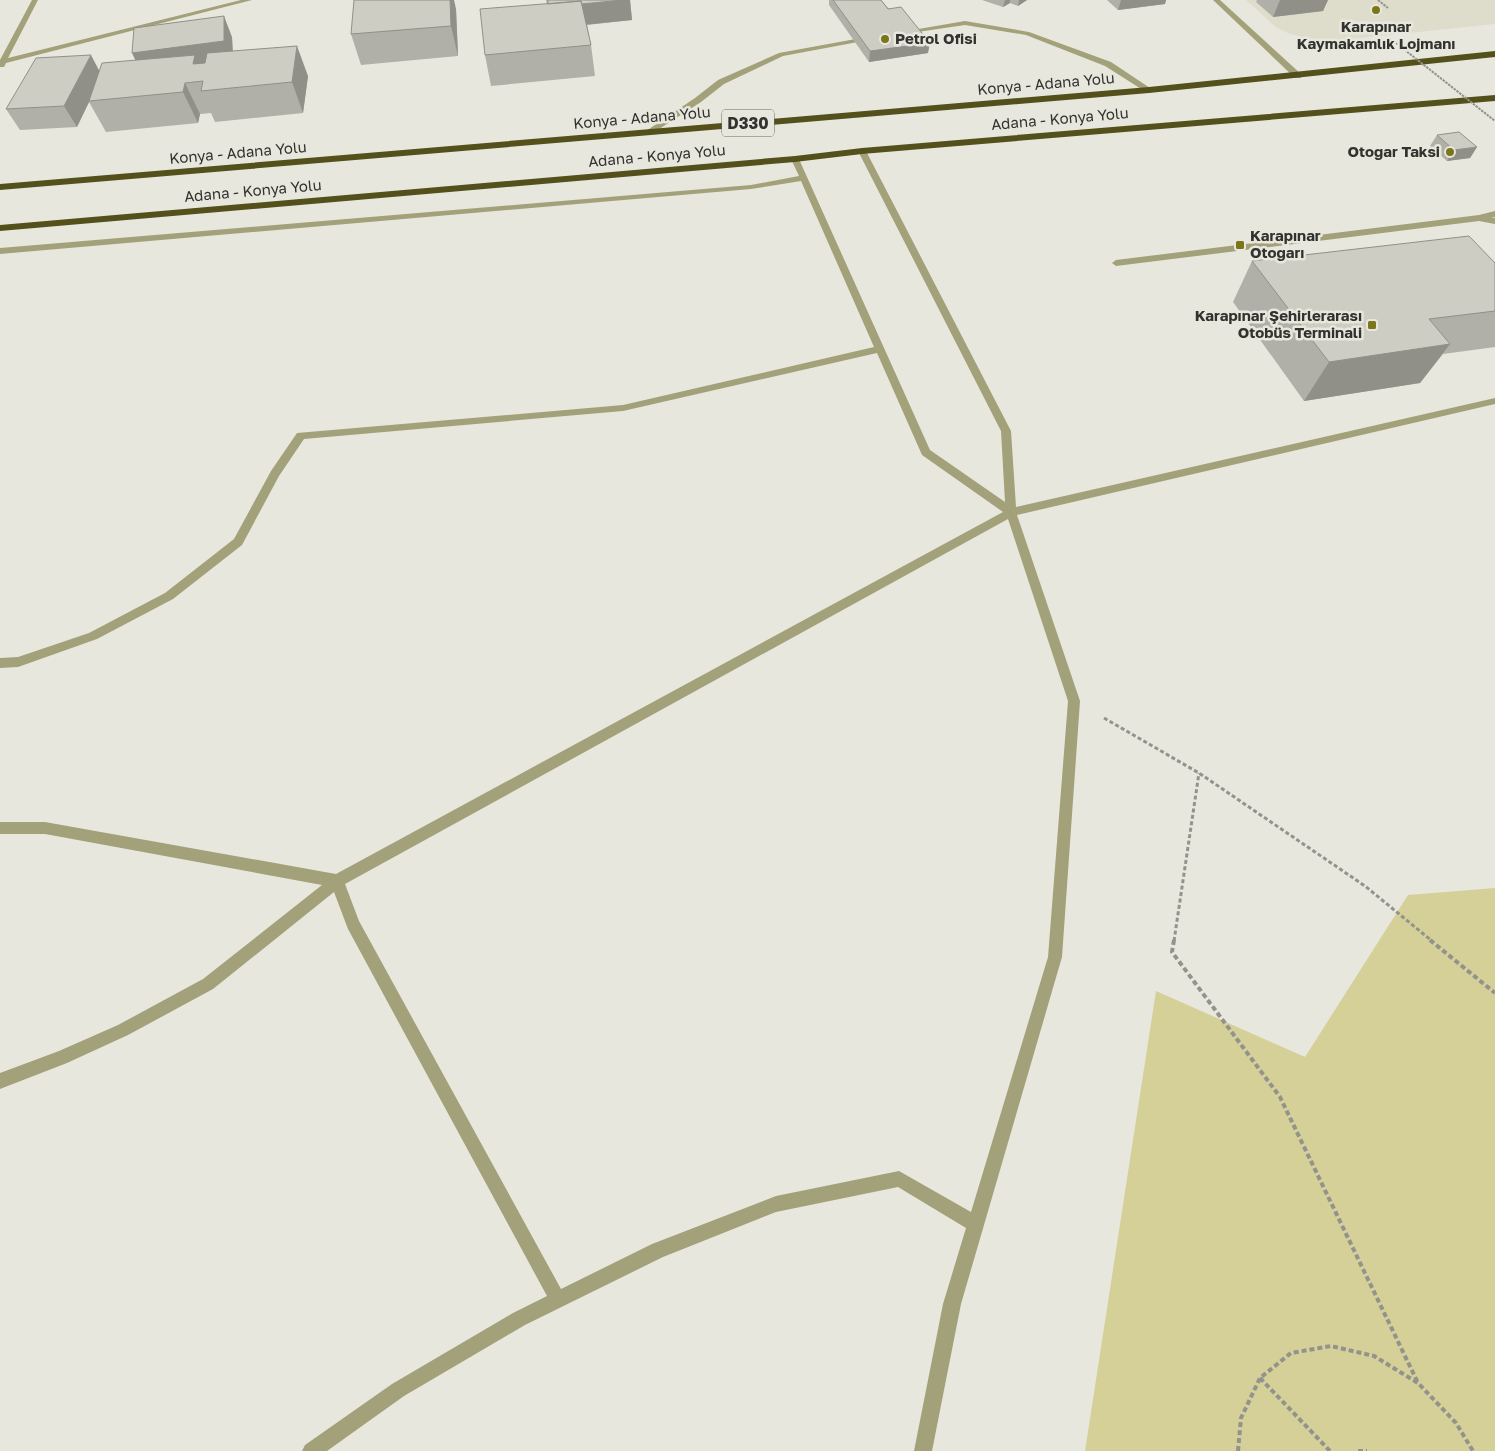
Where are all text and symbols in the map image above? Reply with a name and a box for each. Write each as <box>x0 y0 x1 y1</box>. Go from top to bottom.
marker: Karapınar Kaymakamlık Lojmanı <box>1370 4 1382 16</box>
place label: Karapınar Kaymakamlık Lojmanı <box>1297 17 1455 52</box>
place label: Petrol Ofisi <box>895 29 977 47</box>
marker: Petrol Ofisi <box>879 33 891 45</box>
street label: Konya - Adana Yolu <box>976 68 1115 98</box>
street label: Konya - Adana Yolu <box>572 102 711 132</box>
street label: Adana - Konya Yolu <box>990 103 1129 133</box>
road number: D330 <box>722 110 774 136</box>
street label: Konya - Adana Yolu <box>168 137 307 167</box>
street label: Adana - Konya Yolu <box>587 140 726 170</box>
place label: Otogar Taksi <box>1348 142 1440 160</box>
marker: Otogar Taksi <box>1444 146 1456 158</box>
street label: Adana - Konya Yolu <box>183 175 322 205</box>
place label: Karapınar Otogarı <box>1250 226 1321 261</box>
marker: Karapınar Otogarı <box>1234 239 1246 251</box>
place label: Karapınar Şehirlerarası Otobüs Terminali <box>1195 306 1362 341</box>
marker: Karapınar Şehirlerarası Otobüs Terminali <box>1366 319 1378 331</box>

